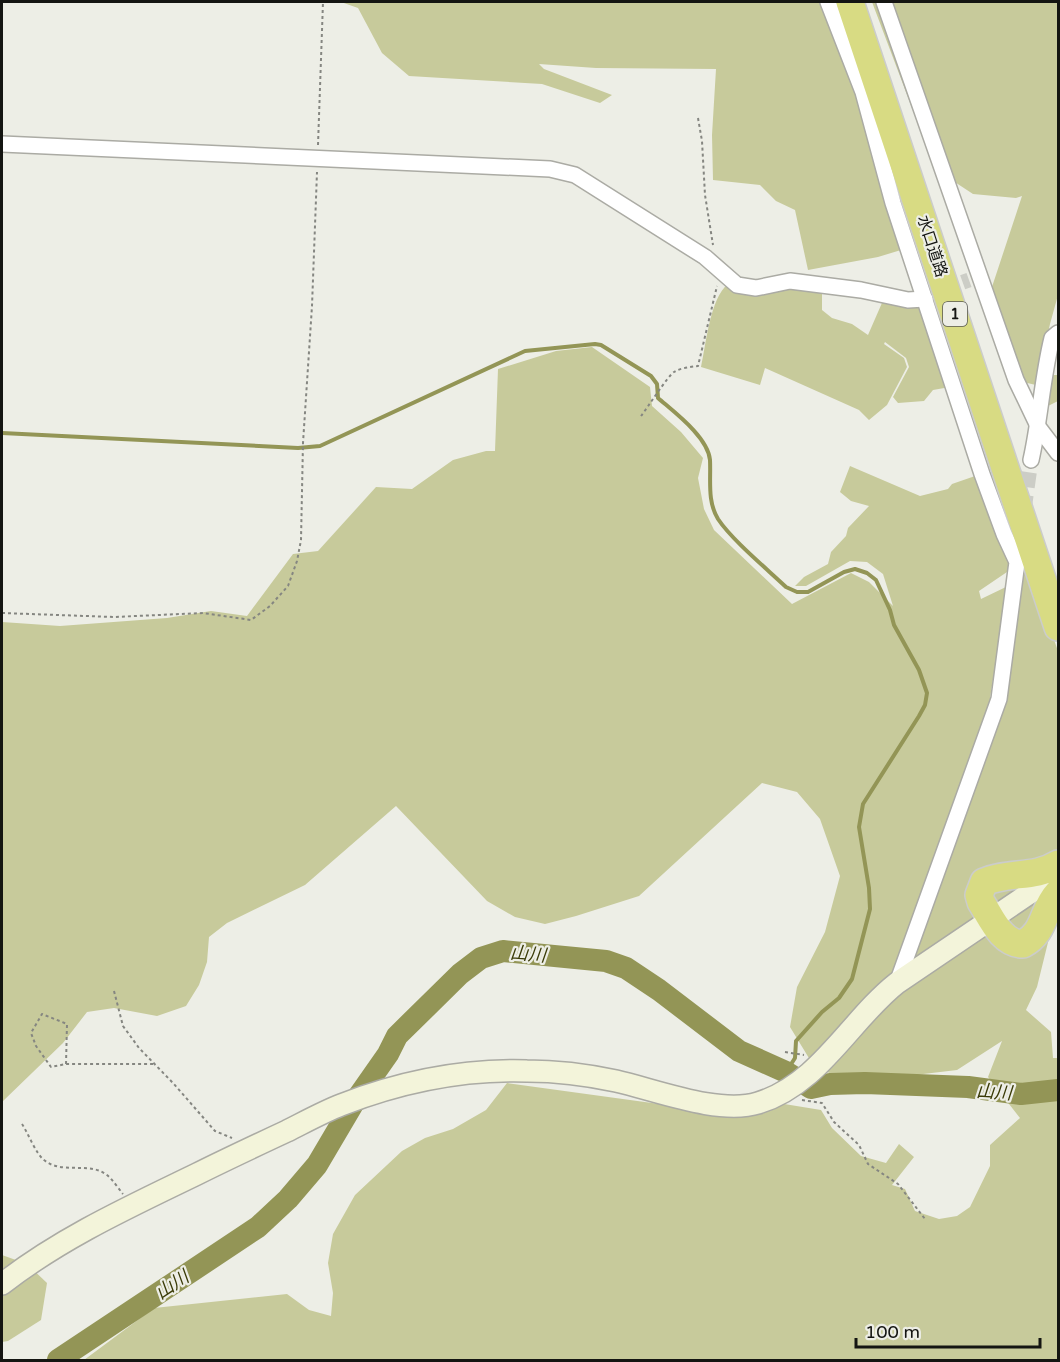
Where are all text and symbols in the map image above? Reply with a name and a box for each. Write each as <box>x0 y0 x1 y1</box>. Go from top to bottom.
street label: 水口道路 <box>913 213 951 280</box>
road number: 1 <box>943 302 967 326</box>
water label: 山川 <box>509 941 549 967</box>
water label: 山川 <box>975 1080 1015 1104</box>
water label: 山川 <box>151 1265 195 1304</box>
scale bar <box>856 1311 1040 1349</box>
text: 100 m <box>865 1321 920 1343</box>

